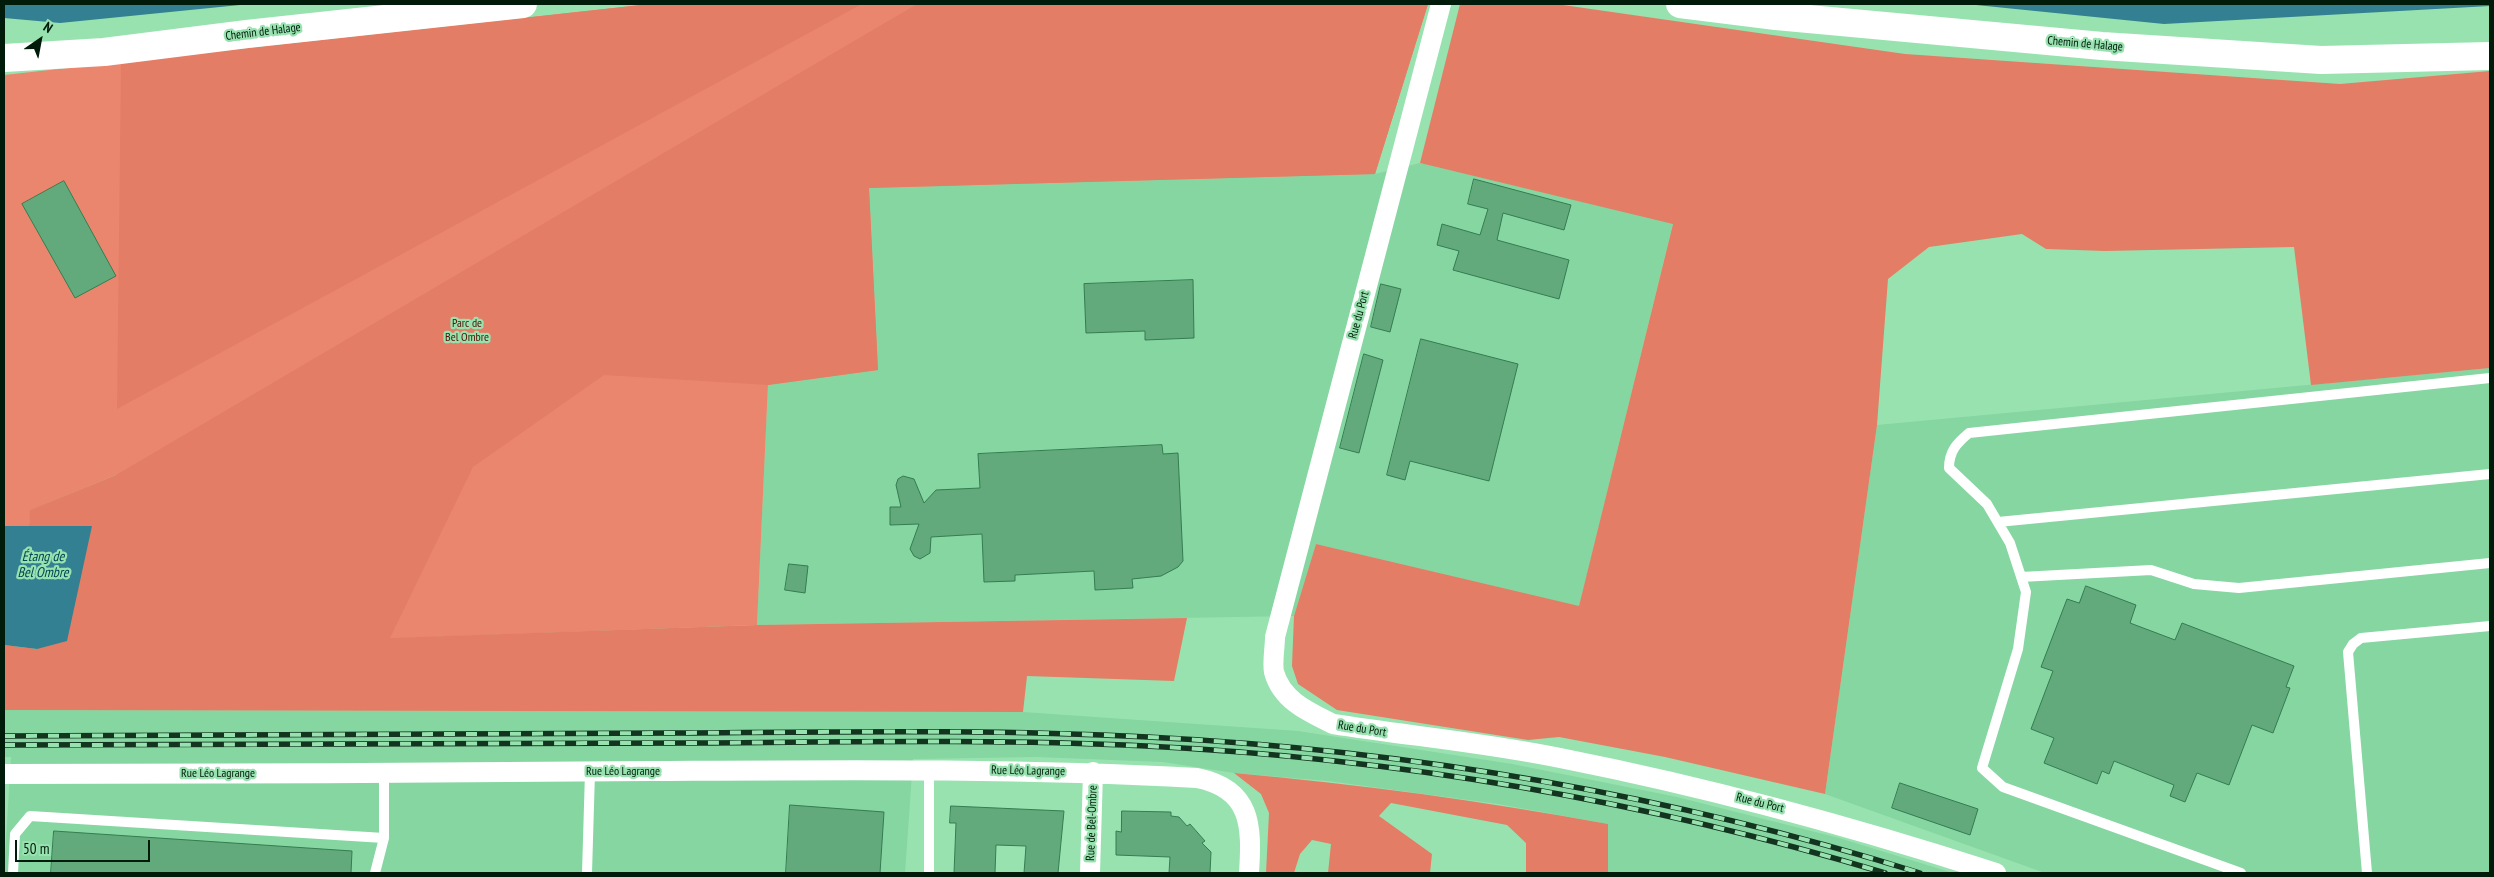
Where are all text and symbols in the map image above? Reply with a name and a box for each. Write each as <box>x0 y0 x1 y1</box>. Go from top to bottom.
north arrow <box>15 15 65 65</box>
text: N <box>40 18 56 37</box>
street label: Chemin de Halage <box>225 20 301 44</box>
street label: Chemin de Halage <box>2047 34 2123 54</box>
street label: Rue du Port <box>1346 290 1372 340</box>
park label: Parc de Bel Ombre <box>445 317 489 345</box>
water label: Étang de Bel Ombre <box>17 549 69 582</box>
street label: Rue du Port <box>1337 718 1387 740</box>
street label: Rue Léo Lagrange <box>991 763 1065 779</box>
street label: Rue Léo Lagrange <box>586 765 660 779</box>
street label: Rue Léo Lagrange <box>181 767 255 781</box>
street label: Rue de Bel-Ombre <box>1083 785 1101 861</box>
street label: Rue du Port <box>1735 790 1785 816</box>
scale bar <box>18 830 152 862</box>
text: 50 m <box>23 839 49 858</box>

